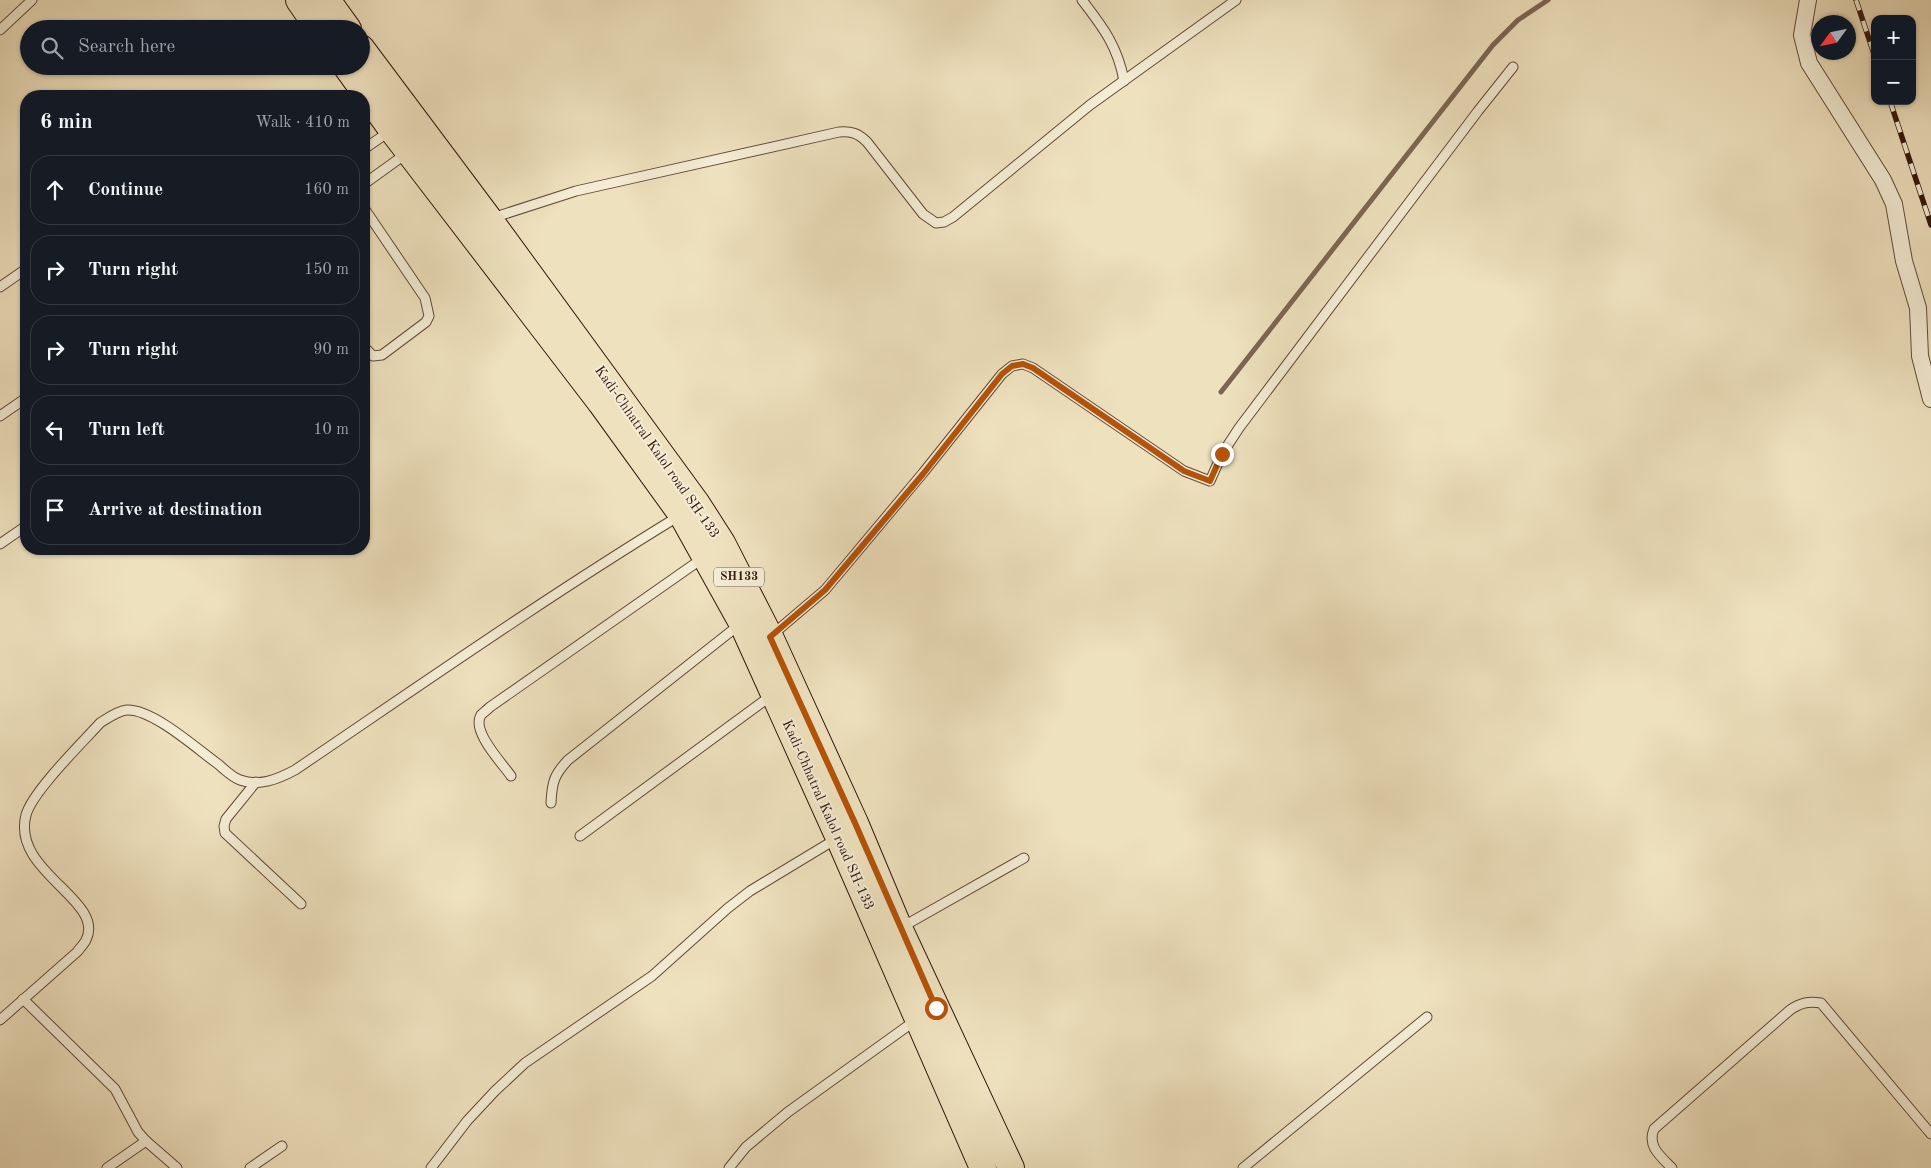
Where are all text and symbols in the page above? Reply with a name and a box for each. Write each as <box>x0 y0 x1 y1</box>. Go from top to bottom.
north arrow <box>1811 15 1856 60</box>
map controls <box>1871 15 1916 105</box>
button: + <box>1871 15 1916 60</box>
search box <box>20 20 370 75</box>
icon: search <box>38 34 66 62</box>
text: Search here <box>78 38 175 57</box>
button: − <box>1871 60 1916 105</box>
text: 6 min <box>40 112 93 133</box>
text: Walk · 410 m <box>255 115 350 131</box>
icon: ahead <box>41 176 69 204</box>
text: Continue <box>88 181 163 200</box>
text: 160 m <box>304 182 349 198</box>
icon: right <box>41 256 69 284</box>
text: Turn right <box>88 261 178 280</box>
text: 150 m <box>304 262 349 278</box>
icon: right <box>41 336 69 364</box>
text: Turn right <box>88 341 178 360</box>
text: 90 m <box>313 342 349 358</box>
street label: Kadi-Chhatral Kalol road SH-133 <box>592 363 722 541</box>
icon: left <box>41 416 69 444</box>
text: Turn left <box>88 421 165 440</box>
text: 10 m <box>313 422 349 438</box>
route end <box>1211 443 1234 466</box>
icon: arrive <box>41 496 69 524</box>
text: Arrive at destination <box>88 501 262 520</box>
road number: SH133 <box>714 568 764 586</box>
street label: Kadi-Chhatral Kalol road SH-133 <box>780 718 876 912</box>
route start <box>925 997 948 1020</box>

